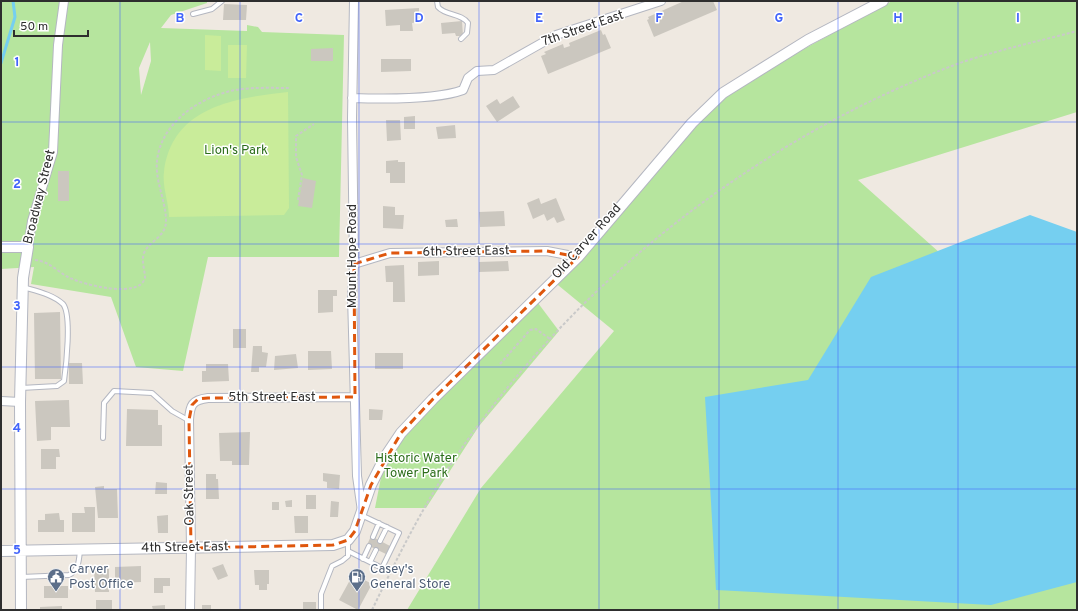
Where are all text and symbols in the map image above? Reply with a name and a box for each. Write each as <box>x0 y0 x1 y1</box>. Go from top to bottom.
street label: 7th Street East <box>540 8 626 50</box>
text: B <box>176 11 185 27</box>
text: C <box>295 11 303 27</box>
text: D <box>414 11 424 27</box>
text: F <box>655 11 663 27</box>
text: G <box>775 11 784 27</box>
text: H <box>893 11 903 27</box>
text: I <box>1016 11 1020 27</box>
scale bar <box>14 12 88 38</box>
text: 50 m <box>20 19 48 35</box>
text: 1 <box>14 55 20 71</box>
park label: Lion's Park <box>204 143 268 159</box>
street label: Broadway Street <box>21 148 59 246</box>
text: 2 <box>13 177 21 193</box>
street label: Old Carver Road <box>549 201 625 283</box>
street label: Mount Hope Road <box>345 204 361 308</box>
street label: 6th Street East <box>422 243 510 261</box>
text: 3 <box>13 299 21 315</box>
street label: 5th Street East <box>228 390 316 406</box>
text: 4 <box>13 421 21 437</box>
park label: Historic Water Tower Park <box>375 451 457 482</box>
street label: Oak Street <box>181 464 199 526</box>
street label: 4th Street East <box>141 539 229 557</box>
text: 5 <box>13 543 21 559</box>
place label: Carver Post Office <box>69 562 133 593</box>
place label: Casey's General Store <box>370 562 450 593</box>
public building icon: Carver Post Office <box>46 567 66 592</box>
fuel station icon: Casey's General Store <box>347 567 367 592</box>

